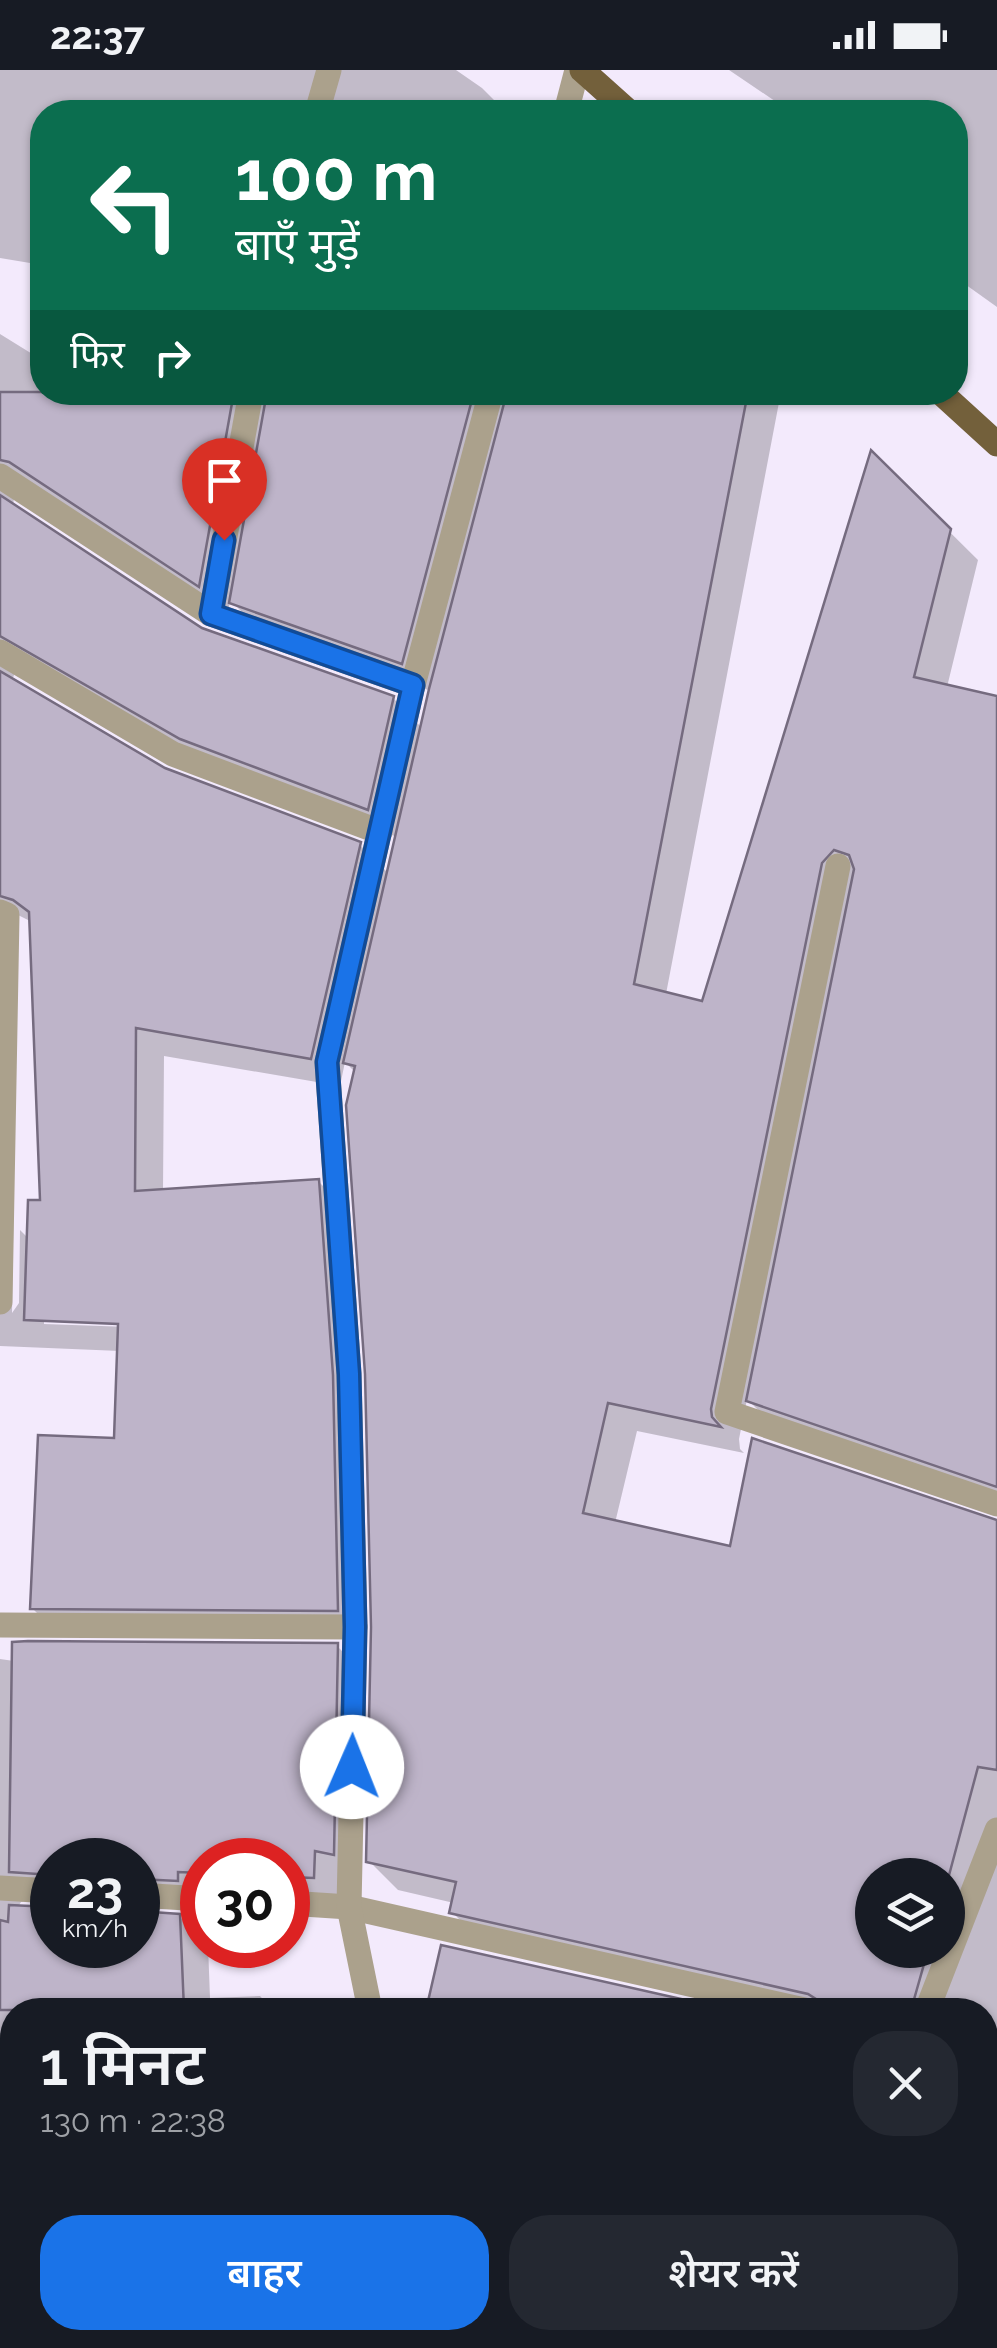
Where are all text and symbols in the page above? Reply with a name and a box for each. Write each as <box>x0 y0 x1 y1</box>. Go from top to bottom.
text: 22:37 <box>50 13 145 58</box>
text: 100 m <box>235 134 438 216</box>
icon: left <box>70 140 200 270</box>
text: बाएँ मुड़ें <box>235 218 360 271</box>
icon: right <box>145 330 200 385</box>
text: फिर <box>70 332 125 377</box>
pin <box>182 438 267 541</box>
icon: arrive <box>197 453 252 508</box>
position arrow <box>300 1715 404 1819</box>
speed limit sign: 30 <box>180 1838 310 1968</box>
map controls <box>855 1858 965 1968</box>
button: layers <box>855 1858 965 1968</box>
text: 23 <box>67 1861 123 1920</box>
text: km/h <box>62 1913 128 1943</box>
text: 1 मिनट <box>40 2029 205 2099</box>
button: close <box>853 2031 958 2136</box>
text: 130 m · 22:38 <box>40 2102 226 2139</box>
button: बाहर <box>40 2215 489 2330</box>
button: शेयर करें <box>509 2215 958 2330</box>

